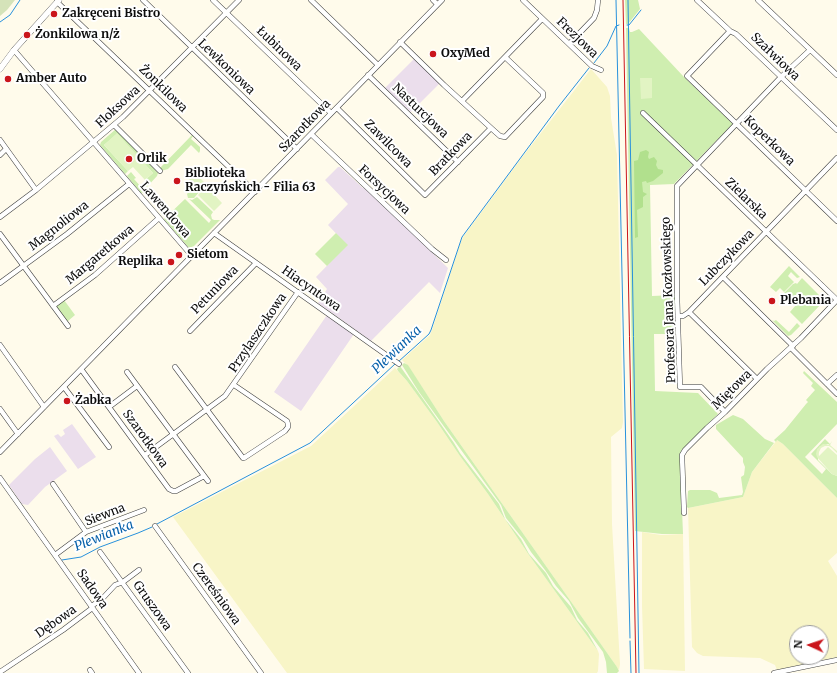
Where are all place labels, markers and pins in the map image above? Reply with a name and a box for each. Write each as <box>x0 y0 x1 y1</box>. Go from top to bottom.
place label: Zakręceni Bistro <box>62 7 160 21</box>
marker: Zakręceni Bistro <box>49 9 59 19</box>
place label: Żonkilowa n/ż <box>35 28 120 42</box>
marker: Żonkilowa n/ż <box>22 30 32 40</box>
place label: OxyMed <box>441 47 490 61</box>
marker: OxyMed <box>428 49 438 59</box>
place label: Amber Auto <box>16 72 87 86</box>
marker: Amber Auto <box>3 74 13 84</box>
place label: Orlik <box>137 152 167 166</box>
marker: Orlik <box>124 154 134 164</box>
place label: Biblioteka Raczyńskich - Filia 63 <box>185 167 316 195</box>
marker: Biblioteka Raczyńskich - Filia 63 <box>172 176 182 186</box>
place label: Sietom <box>187 248 228 262</box>
marker: Sietom <box>174 250 184 260</box>
place label: Replika <box>118 255 163 269</box>
marker: Replika <box>166 257 176 267</box>
place label: Plebania <box>780 294 831 308</box>
marker: Plebania <box>767 296 777 306</box>
place label: Żabka <box>75 394 111 408</box>
marker: Żabka <box>62 396 72 406</box>

